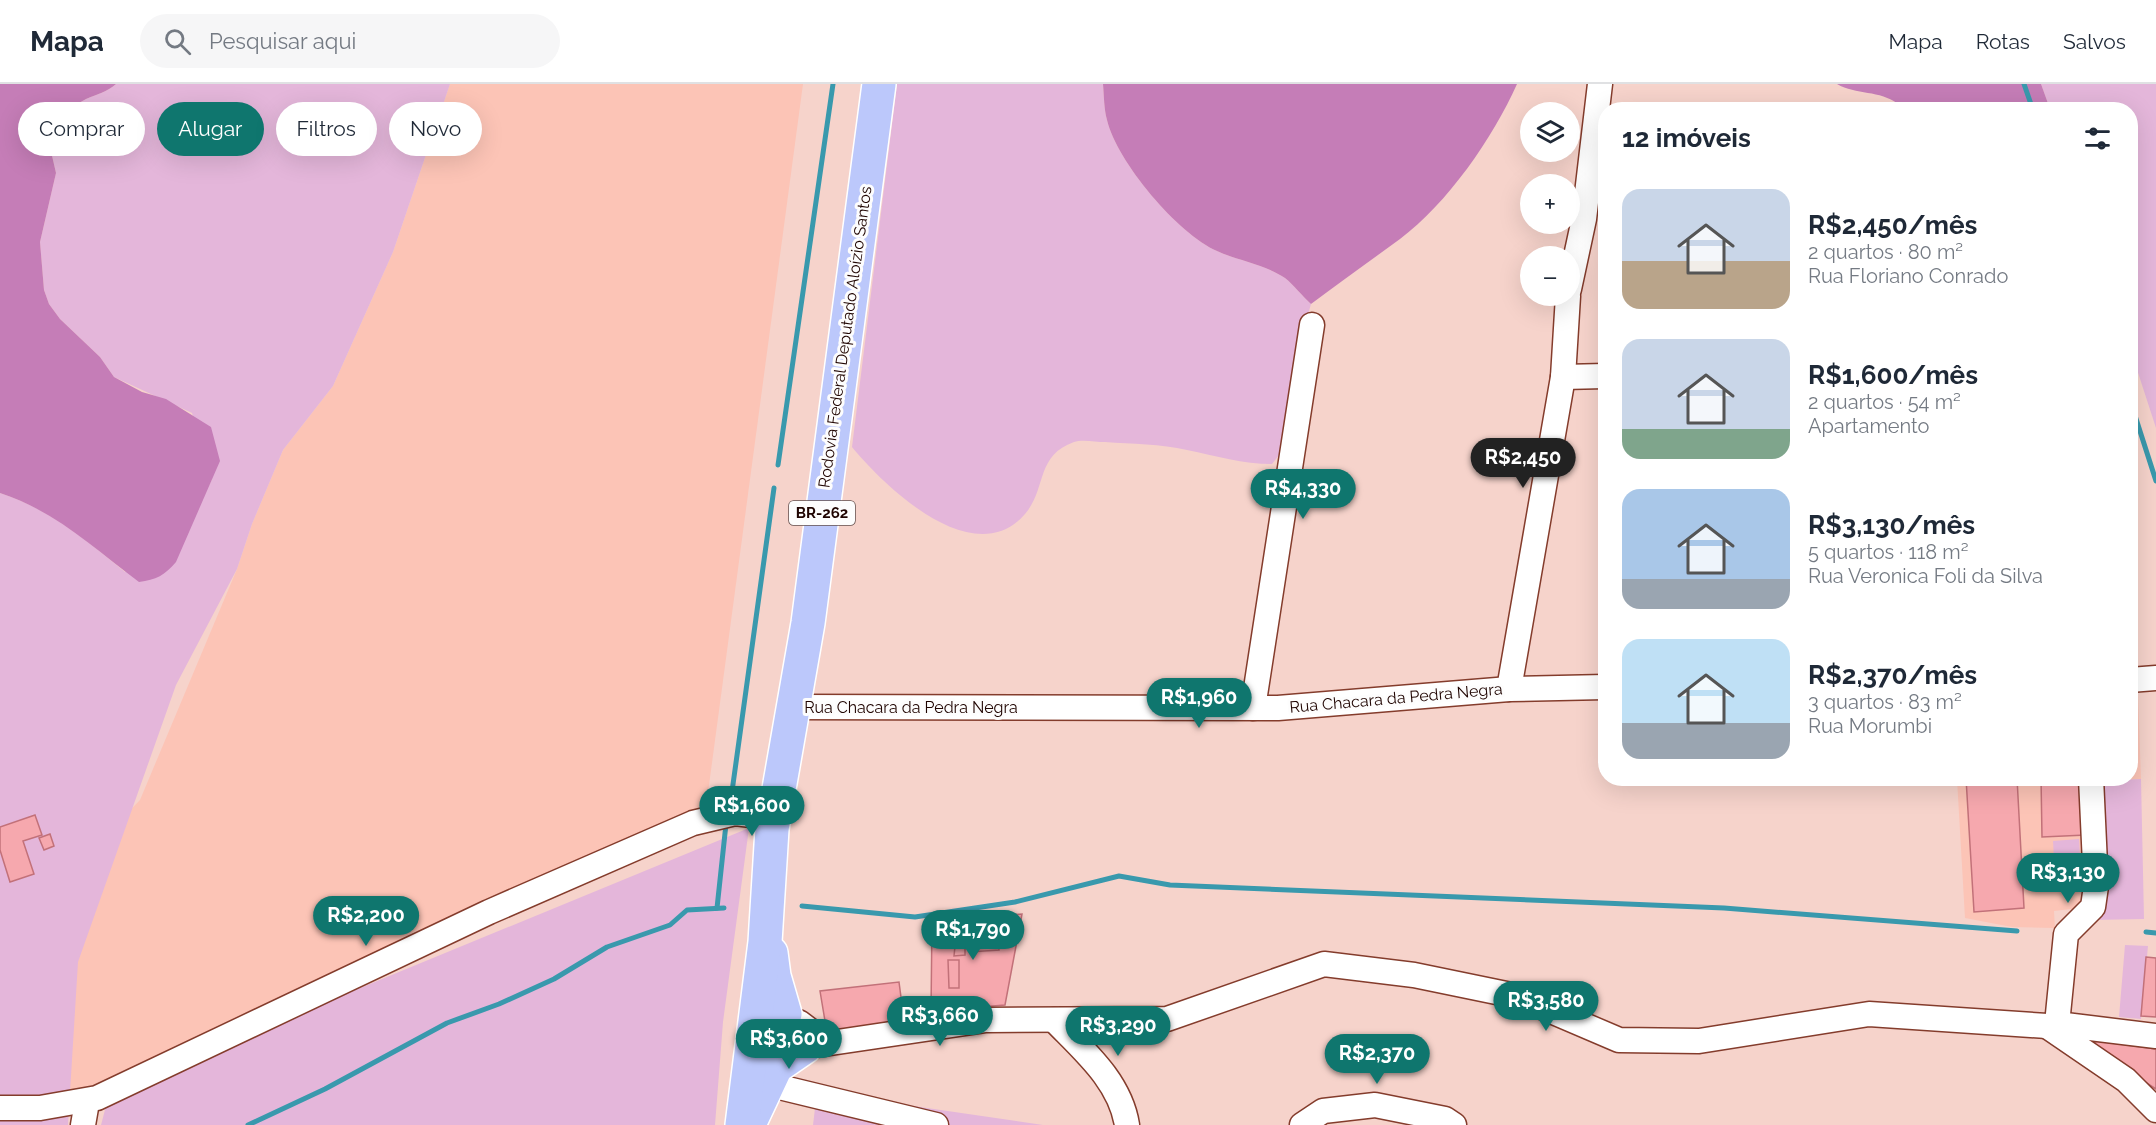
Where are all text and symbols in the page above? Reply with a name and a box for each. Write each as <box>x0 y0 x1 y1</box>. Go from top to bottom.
search box <box>140 14 560 68</box>
text: Mapa <box>30 25 104 58</box>
icon: search <box>161 25 194 58</box>
text: Pesquisar aqui <box>209 28 356 54</box>
text: Mapa <box>1889 29 1943 54</box>
text: Rotas <box>1976 29 2030 54</box>
text: Salvos <box>2063 29 2126 54</box>
chip: Comprar <box>18 102 145 156</box>
chip: Alugar <box>157 102 264 156</box>
chip: Filtros <box>276 102 377 156</box>
chip: Novo <box>389 102 482 156</box>
map controls <box>1520 102 1580 306</box>
button: layers <box>1520 102 1580 162</box>
icon: filters <box>2081 122 2114 155</box>
text: 12 imóveis <box>1622 123 1751 153</box>
button: + <box>1520 174 1580 234</box>
street label: Rodovia Federal Deputado Aloízio Santos <box>814 185 876 489</box>
text: R$2,450/mês <box>1808 210 1977 240</box>
icon: home <box>1670 213 1742 285</box>
text: 2 quartos · 80 m² <box>1808 240 1963 264</box>
button: − <box>1520 246 1580 306</box>
text: Rua Floriano Conrado <box>1808 264 2008 288</box>
text: R$1,600/mês <box>1808 360 1978 390</box>
icon: home <box>1670 363 1742 435</box>
text: 2 quartos · 54 m² <box>1808 390 1961 414</box>
text: Apartamento <box>1808 414 1930 438</box>
pin: R$2,450 <box>1468 438 1578 489</box>
text: R$2,450 <box>1485 445 1561 469</box>
pin: R$4,330 <box>1248 469 1358 520</box>
text: R$4,330 <box>1265 476 1341 500</box>
road number: BR-262 <box>789 501 855 525</box>
text: R$3,130/mês <box>1808 510 1975 540</box>
icon: home <box>1670 513 1742 585</box>
text: 5 quartos · 118 m² <box>1808 540 1968 564</box>
text: Rua Veronica Foli da Silva <box>1808 564 2043 588</box>
text: R$2,370/mês <box>1808 660 1977 690</box>
icon: home <box>1670 663 1742 735</box>
pin: R$1,960 <box>1144 678 1254 729</box>
street label: Rua Chacara da Pedra Negra <box>1289 679 1503 717</box>
text: R$1,960 <box>1161 685 1237 709</box>
text: 3 quartos · 83 m² <box>1808 690 1962 714</box>
street label: Rua Chacara da Pedra Negra <box>804 698 1018 717</box>
text: Rua Morumbi <box>1808 714 1932 738</box>
pin: R$1,600 <box>697 786 807 837</box>
text: R$1,600 <box>713 793 791 817</box>
pin: R$3,130 <box>2013 853 2123 904</box>
text: R$3,130 <box>2031 860 2106 884</box>
pin: R$2,200 <box>311 896 421 947</box>
text: R$2,200 <box>327 903 405 927</box>
pin: R$1,790 <box>918 910 1028 961</box>
text: R$1,790 <box>935 917 1011 941</box>
pin: R$3,580 <box>1491 981 1601 1032</box>
text: R$3,580 <box>1507 988 1585 1012</box>
pin: R$3,660 <box>885 996 995 1047</box>
text: R$3,660 <box>901 1003 979 1027</box>
pin: R$3,290 <box>1063 1006 1173 1057</box>
text: R$3,290 <box>1079 1013 1157 1037</box>
pin: R$3,600 <box>734 1019 844 1070</box>
text: R$3,600 <box>750 1026 828 1050</box>
pin: R$2,370 <box>1322 1034 1432 1085</box>
text: R$2,370 <box>1339 1041 1415 1065</box>

